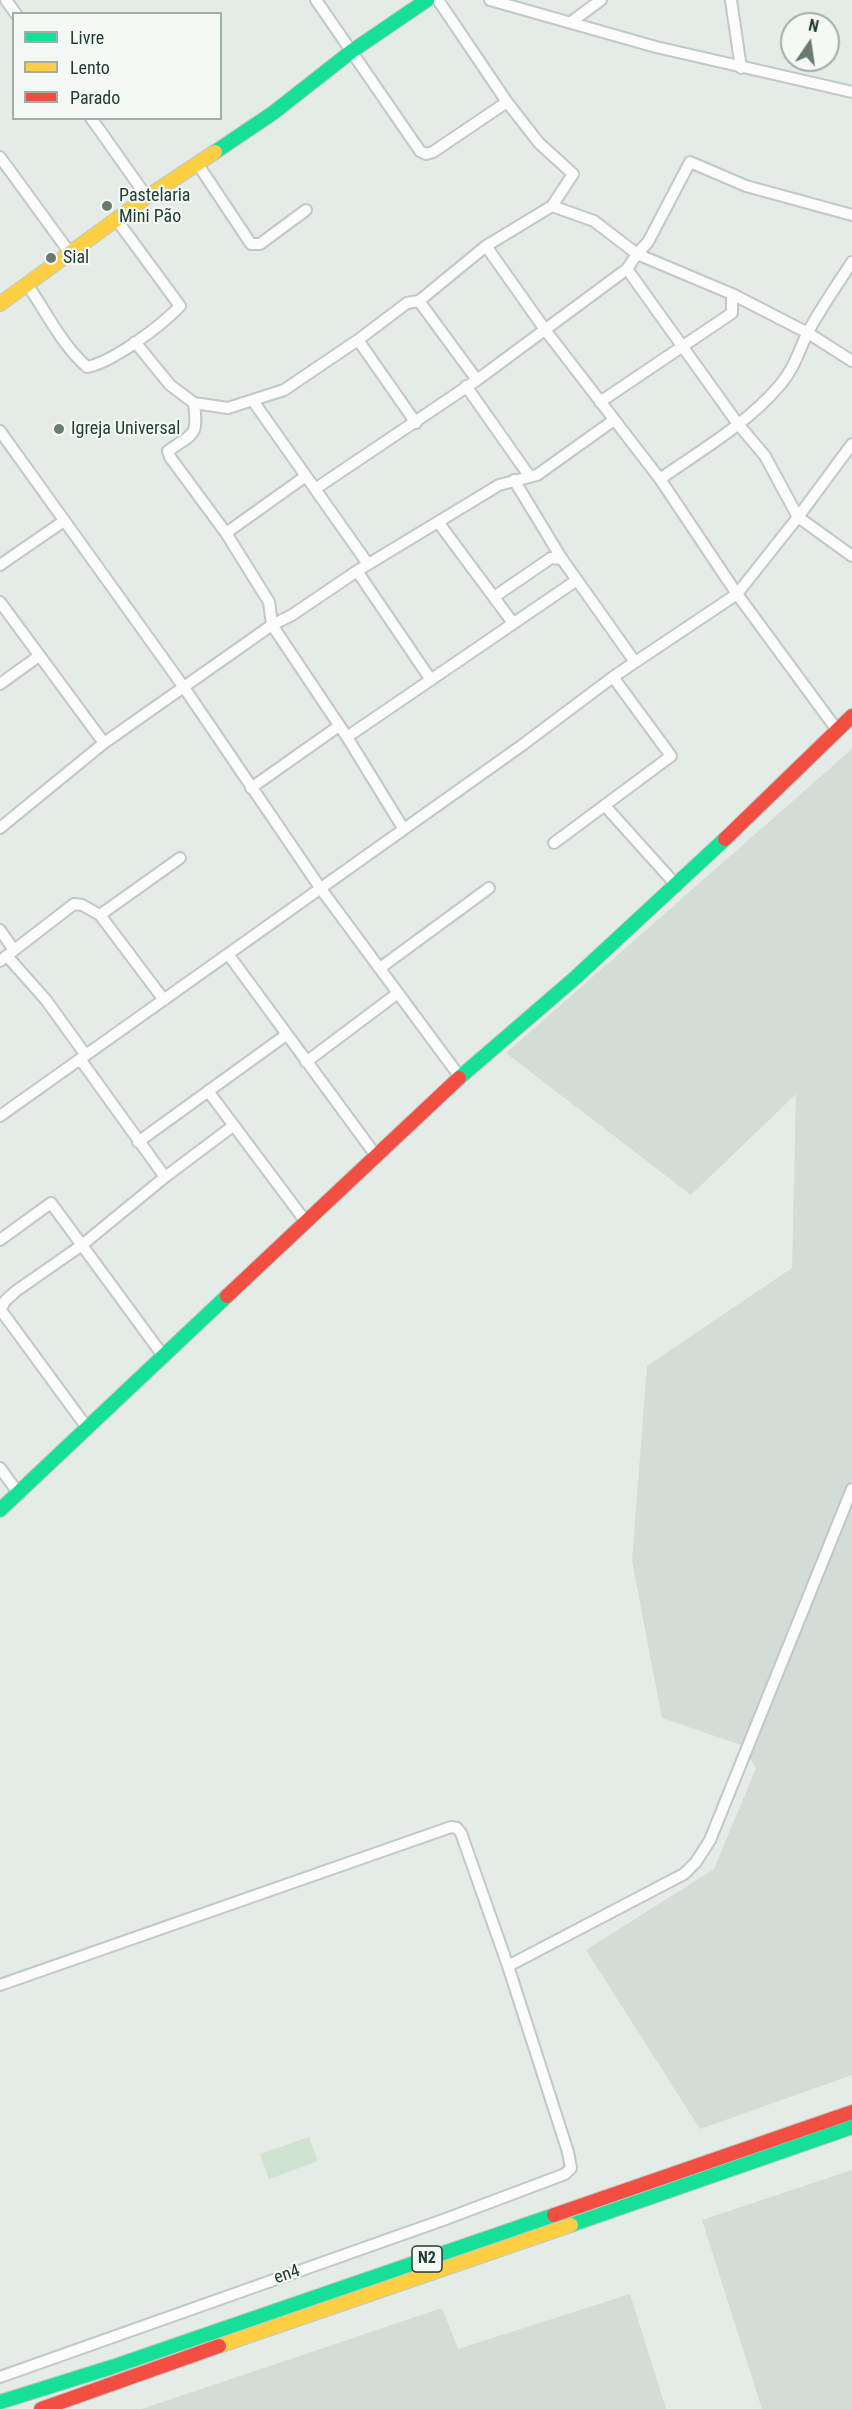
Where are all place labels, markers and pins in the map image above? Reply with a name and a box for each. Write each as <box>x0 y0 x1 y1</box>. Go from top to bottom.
place label: Pastelaria Mini Pão <box>119 185 190 228</box>
marker: Pastelaria Mini Pão <box>100 199 114 213</box>
place label: Sial <box>63 247 89 269</box>
marker: Sial <box>44 251 58 265</box>
place label: Igreja Universal <box>71 418 180 440</box>
marker: Igreja Universal <box>52 422 66 436</box>

